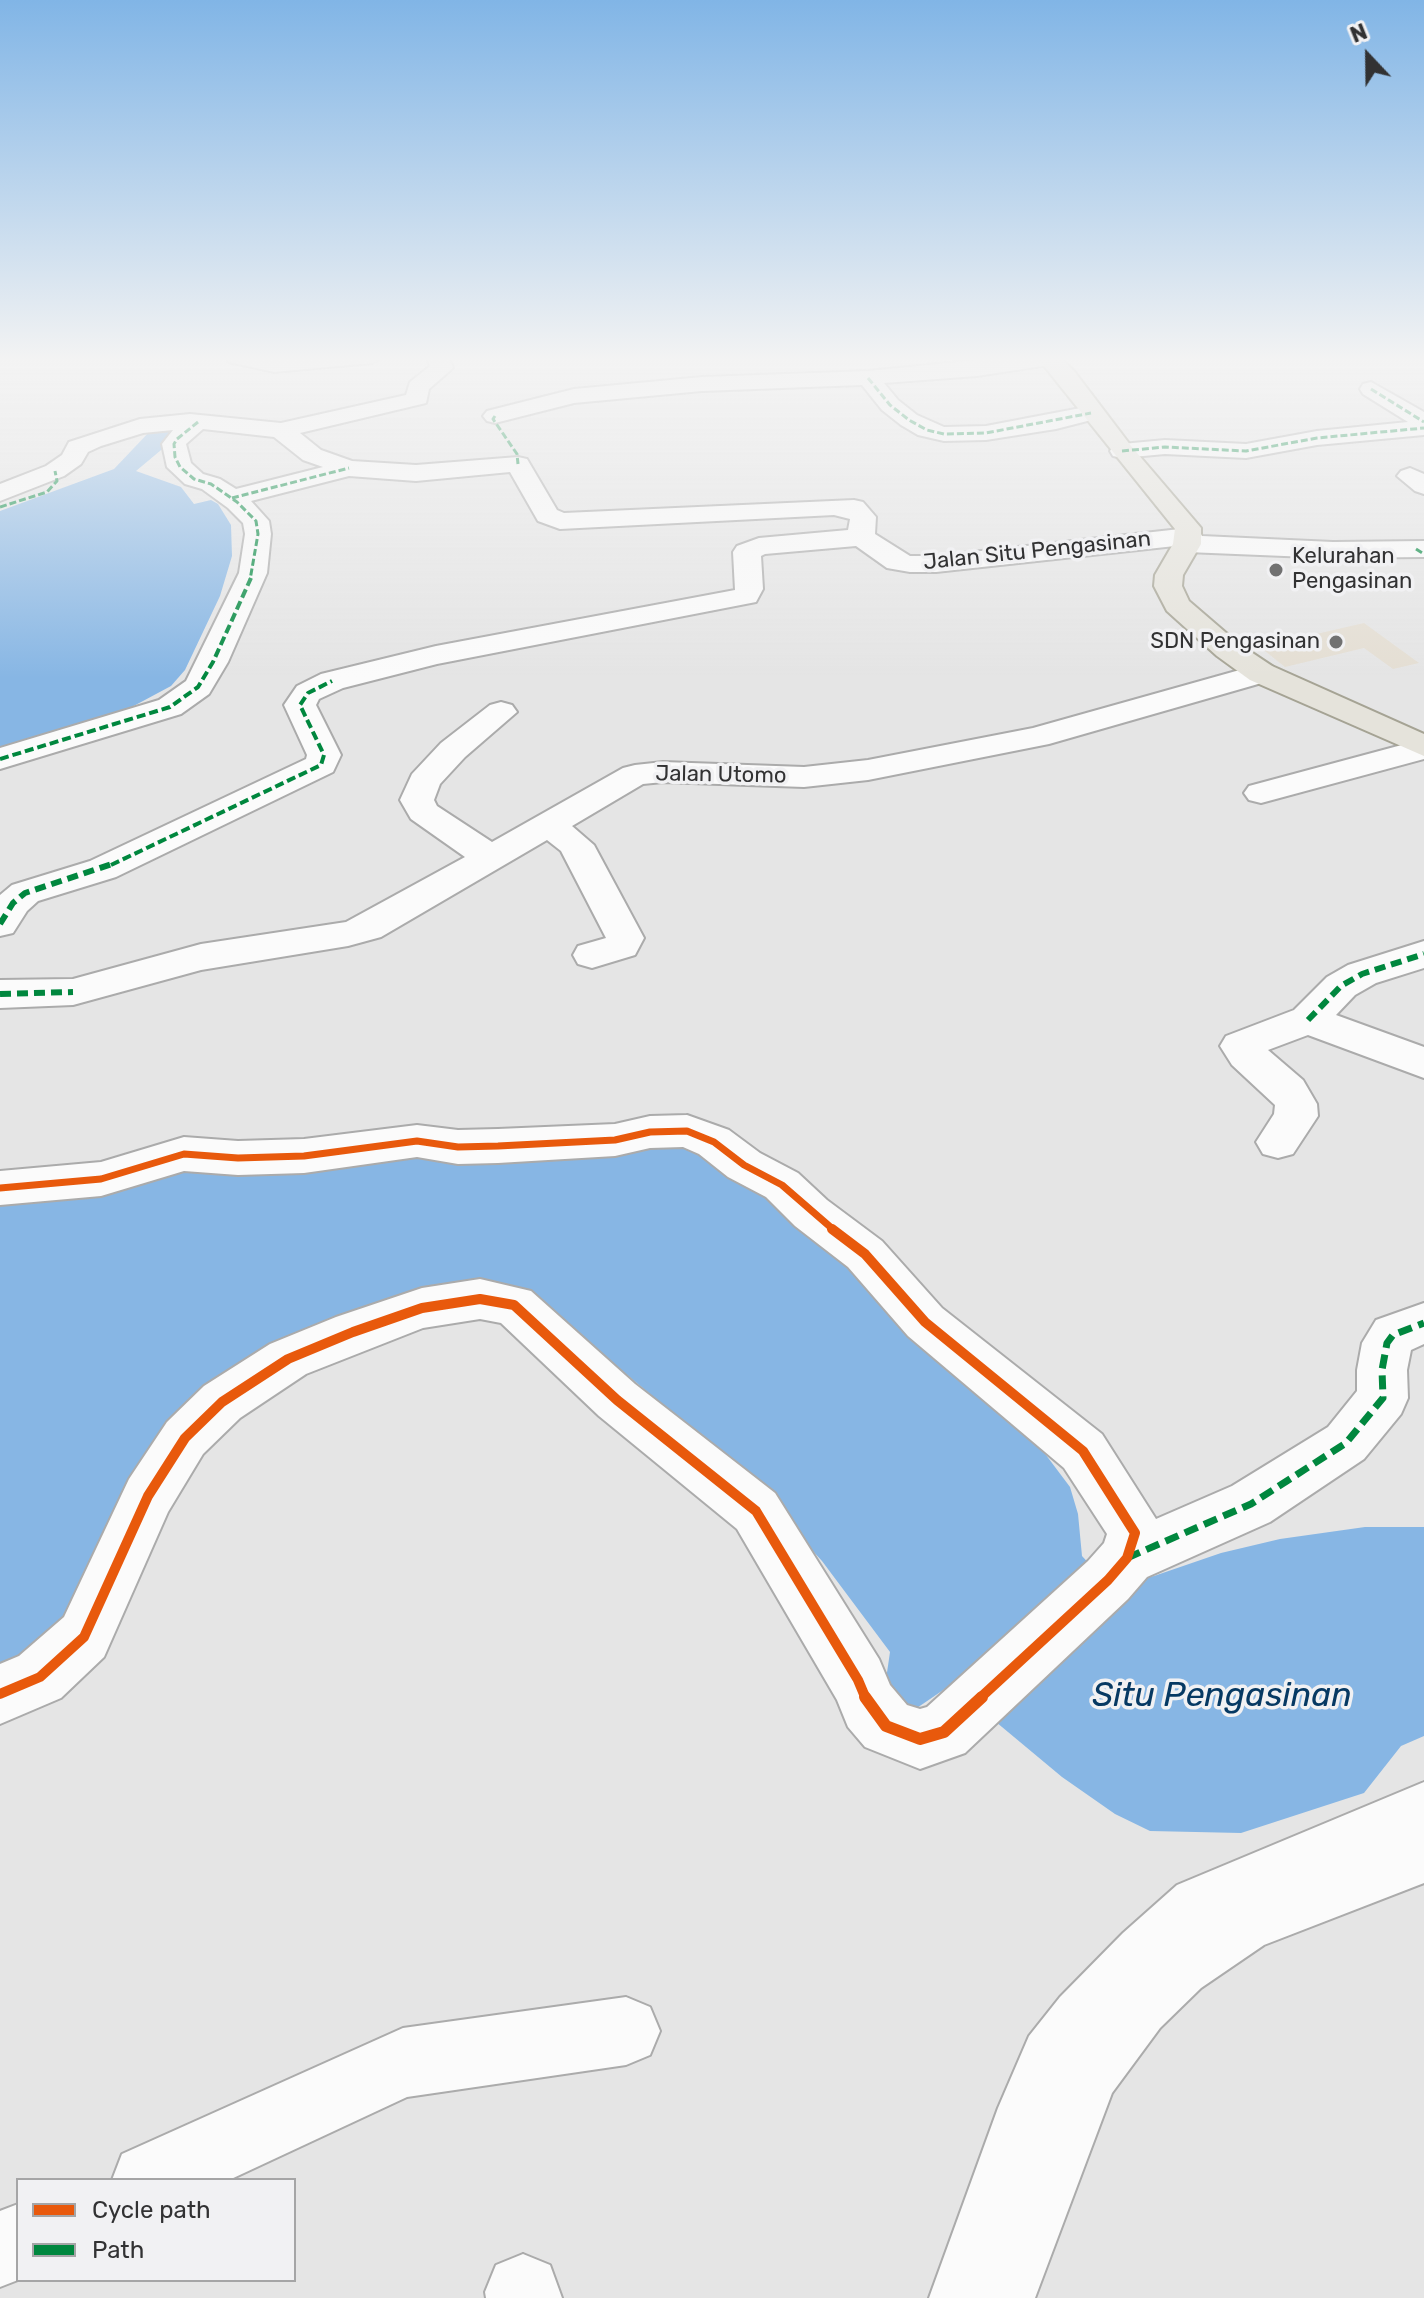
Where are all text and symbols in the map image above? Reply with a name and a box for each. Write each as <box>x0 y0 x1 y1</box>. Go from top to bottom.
north arrow <box>1328 16 1408 96</box>
text: N <box>1346 18 1371 49</box>
street label: Jalan Situ Pengasinan <box>922 526 1152 576</box>
place label: Kelurahan Pengasinan <box>1292 544 1412 596</box>
marker: Kelurahan Pengasinan <box>1267 561 1285 579</box>
place label: SDN Pengasinan <box>1150 629 1320 655</box>
marker: SDN Pengasinan <box>1327 633 1345 651</box>
street label: Jalan Utomo <box>655 761 787 789</box>
water label: Situ Pengasinan <box>1092 1676 1352 1716</box>
legend <box>16 2178 296 2282</box>
text: Cycle path <box>92 2196 211 2224</box>
text: Path <box>92 2236 144 2264</box>

